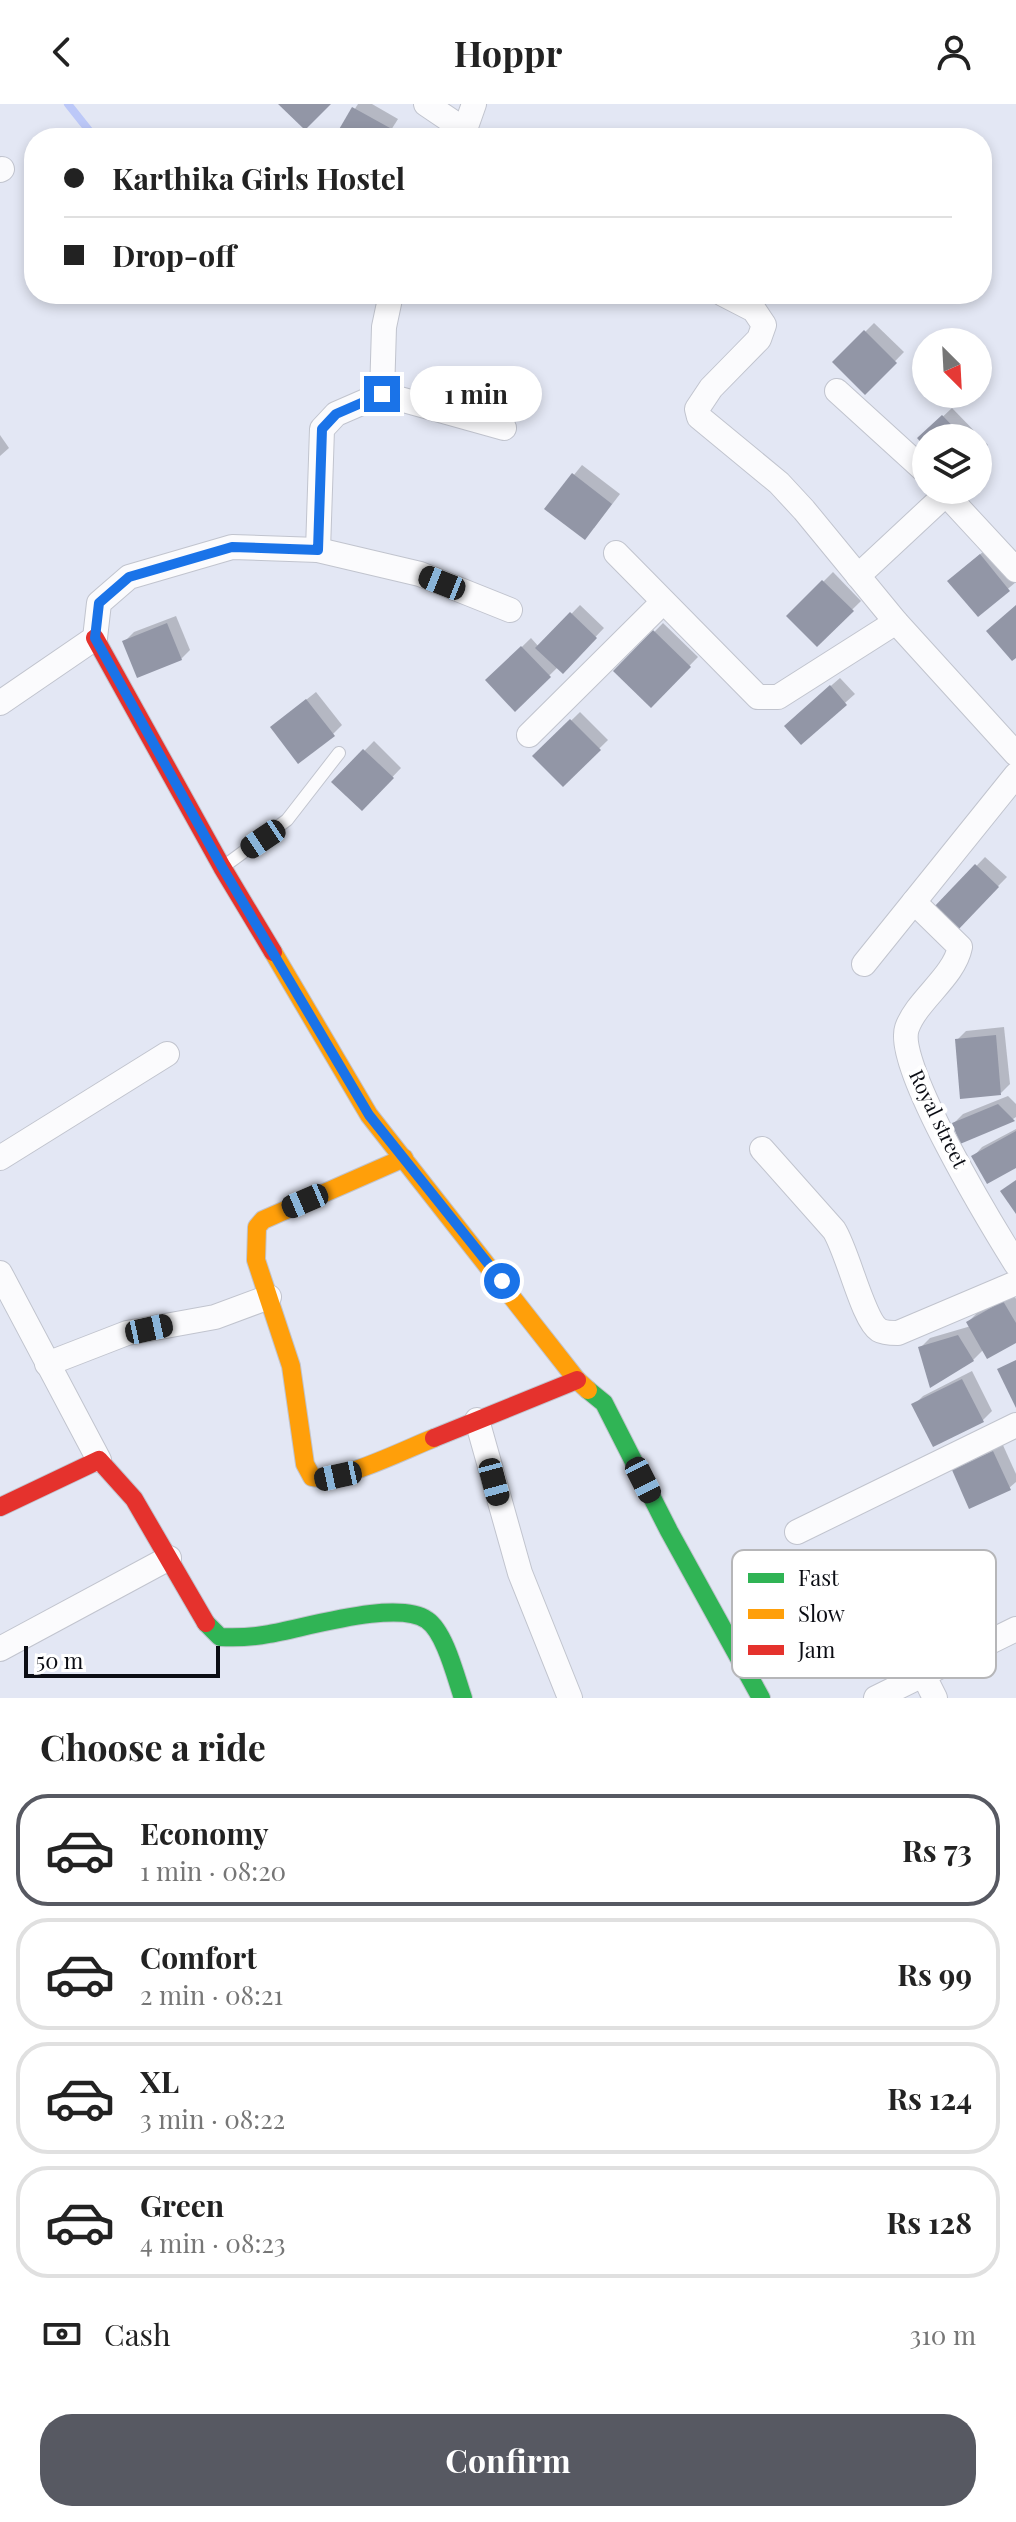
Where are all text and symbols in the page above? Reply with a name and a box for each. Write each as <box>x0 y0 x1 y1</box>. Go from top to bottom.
text: Hoppr <box>454 28 562 76</box>
icon: back <box>40 30 84 74</box>
icon: person <box>932 30 976 74</box>
text: Karthika Girls Hostel <box>112 158 405 198</box>
text: Drop-off <box>112 235 236 275</box>
north arrow <box>912 328 992 408</box>
map controls <box>912 328 992 504</box>
callout: 1 min <box>410 366 542 422</box>
route end <box>364 376 400 412</box>
text: 1 min <box>444 376 508 411</box>
button: layers <box>912 424 992 504</box>
car <box>415 563 469 603</box>
car <box>236 816 290 862</box>
street label: Royal street <box>904 1065 975 1173</box>
car <box>278 1181 332 1221</box>
route start <box>484 1263 520 1299</box>
car <box>123 1312 175 1346</box>
car <box>621 1453 665 1507</box>
car <box>476 1456 512 1508</box>
car <box>312 1459 364 1493</box>
legend <box>732 1550 996 1678</box>
text: Fast <box>798 1562 840 1592</box>
text: Slow <box>798 1598 845 1628</box>
text: Jam <box>797 1634 836 1664</box>
scale bar <box>24 1642 220 1678</box>
text: 50 m <box>36 1645 83 1675</box>
text: Choose a ride <box>40 1722 266 1770</box>
text: Economy <box>140 1813 269 1853</box>
icon: car <box>44 1814 116 1886</box>
text: Rs 73 <box>902 1830 972 1870</box>
text: 1 min · 08:20 <box>140 1853 286 1888</box>
text: Comfort <box>140 1937 257 1977</box>
icon: car <box>44 1938 116 2010</box>
text: Rs 99 <box>897 1954 972 1994</box>
text: 2 min · 08:21 <box>140 1977 283 2012</box>
text: XL <box>140 2061 179 2101</box>
icon: car <box>44 2062 116 2134</box>
text: Rs 124 <box>887 2078 972 2118</box>
text: 3 min · 08:22 <box>140 2101 285 2136</box>
text: Green <box>140 2185 224 2225</box>
icon: car <box>44 2186 116 2258</box>
text: Rs 128 <box>886 2202 972 2242</box>
text: 4 min · 08:23 <box>140 2225 286 2260</box>
icon: cash <box>40 2312 84 2356</box>
text: Cash <box>104 2314 171 2354</box>
text: 310 m <box>909 2317 976 2352</box>
button: Confirm <box>40 2414 976 2506</box>

